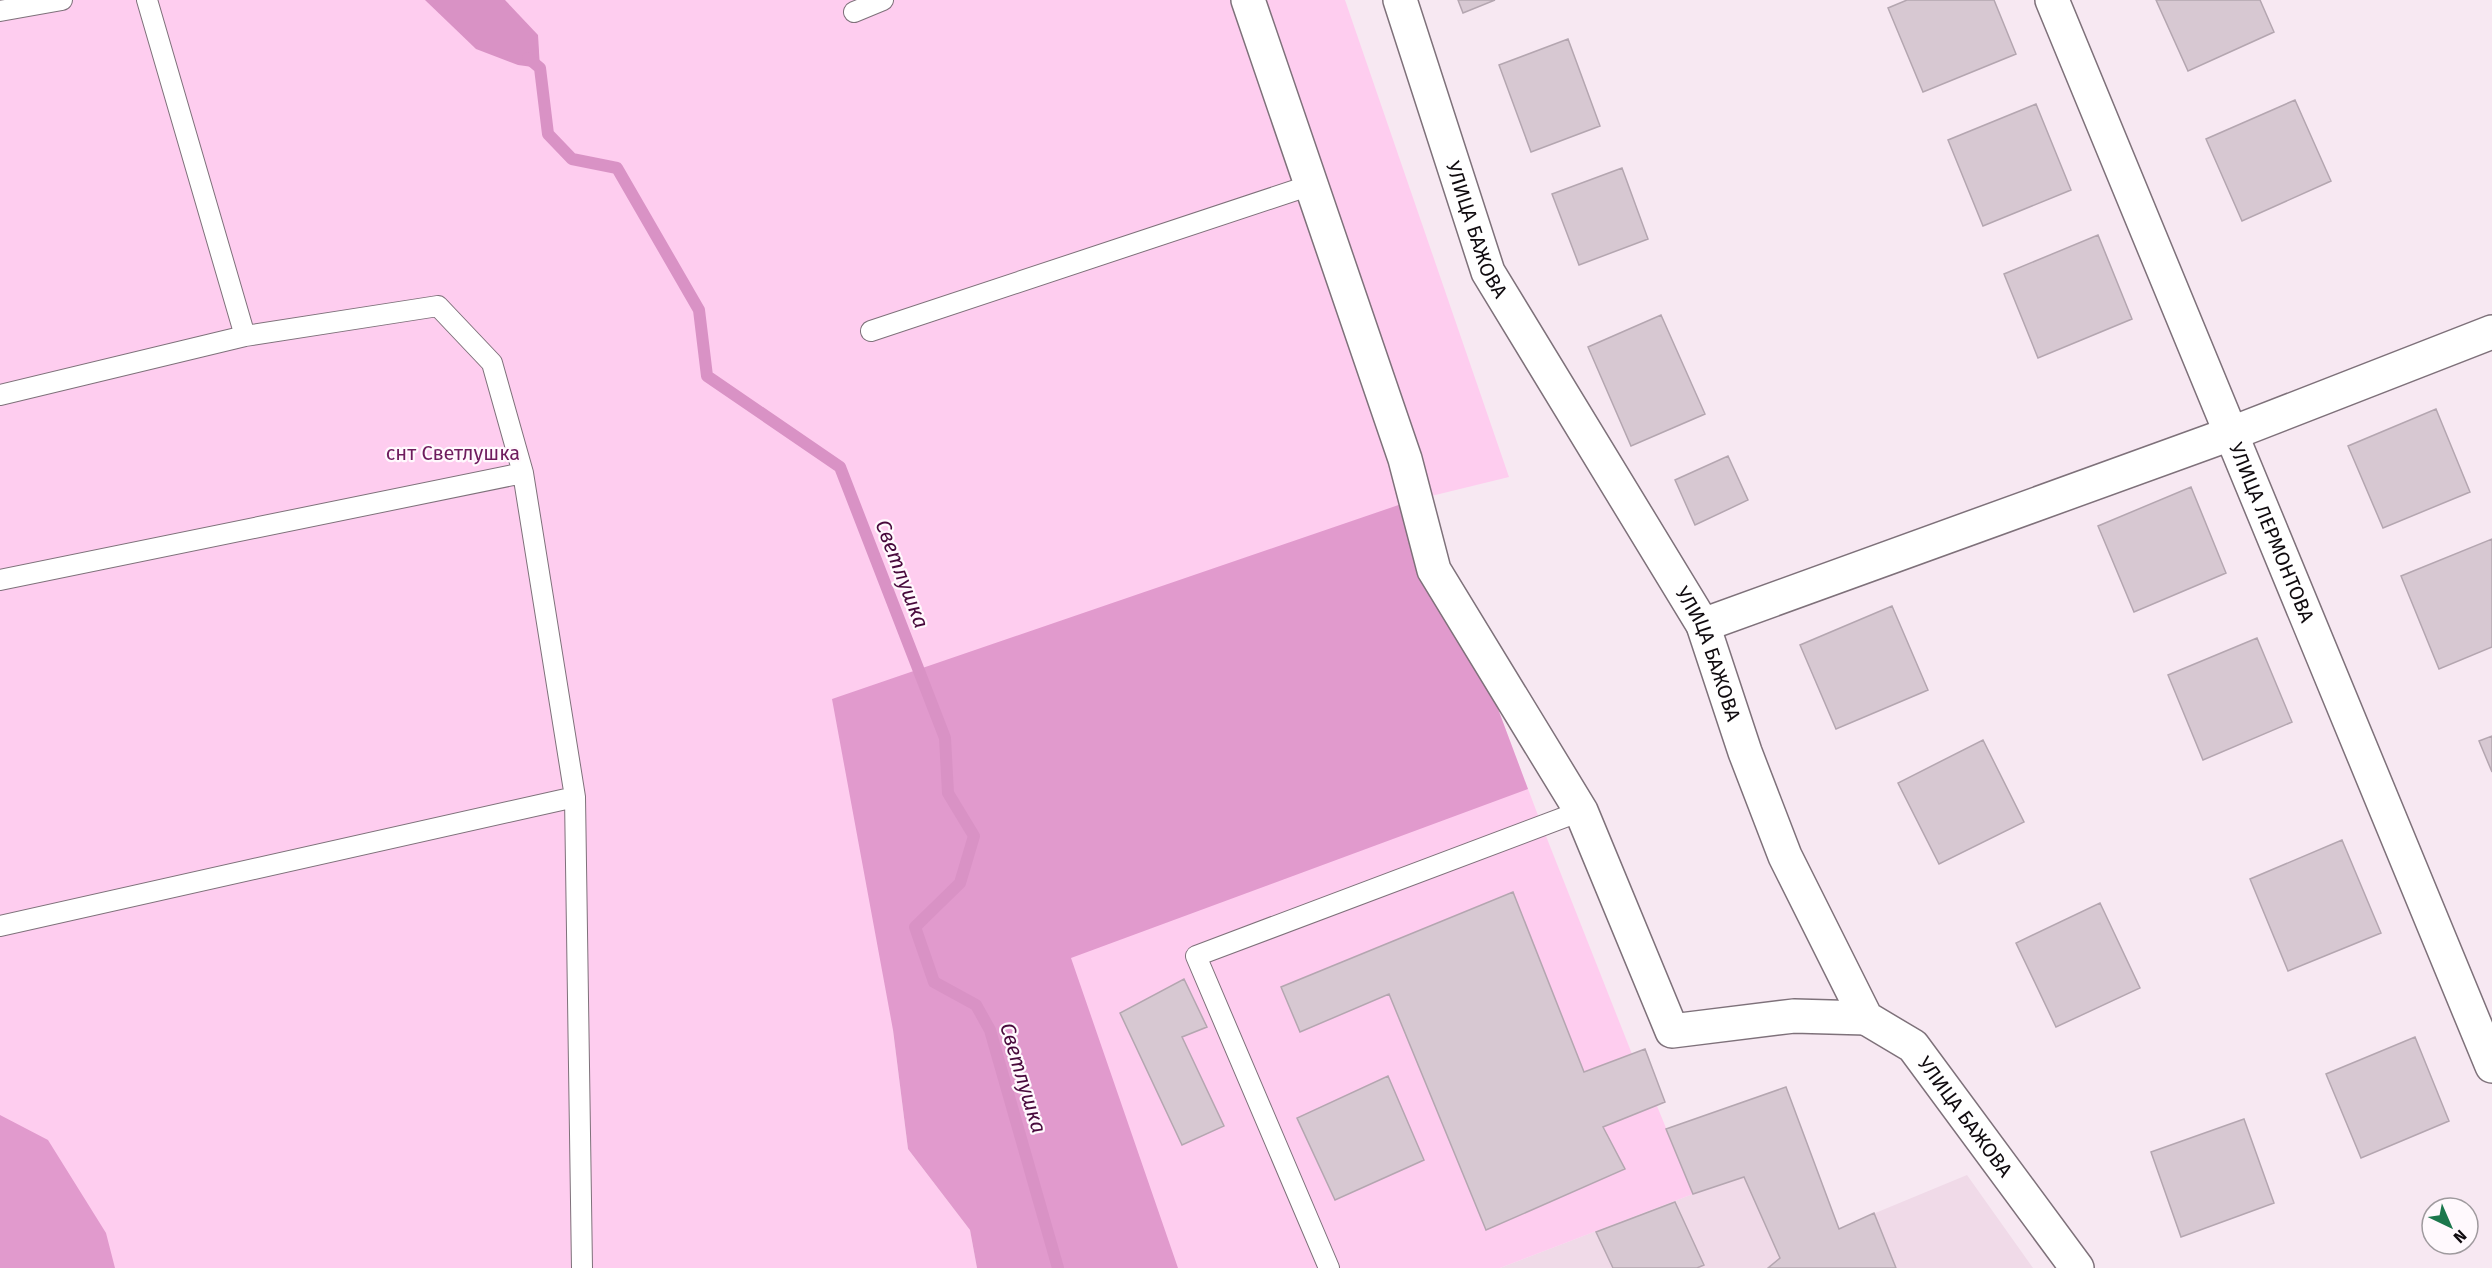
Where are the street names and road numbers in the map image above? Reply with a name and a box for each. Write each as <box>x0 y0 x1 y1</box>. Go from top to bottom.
street label: УЛИЦА БАЖОВА <box>1441 158 1513 303</box>
street label: УЛИЦА ЛЕРМОНТОВА <box>2224 439 2320 626</box>
street label: УЛИЦА БАЖОВА <box>1670 582 1746 725</box>
street label: УЛИЦА БАЖОВА <box>1913 1052 2018 1182</box>

